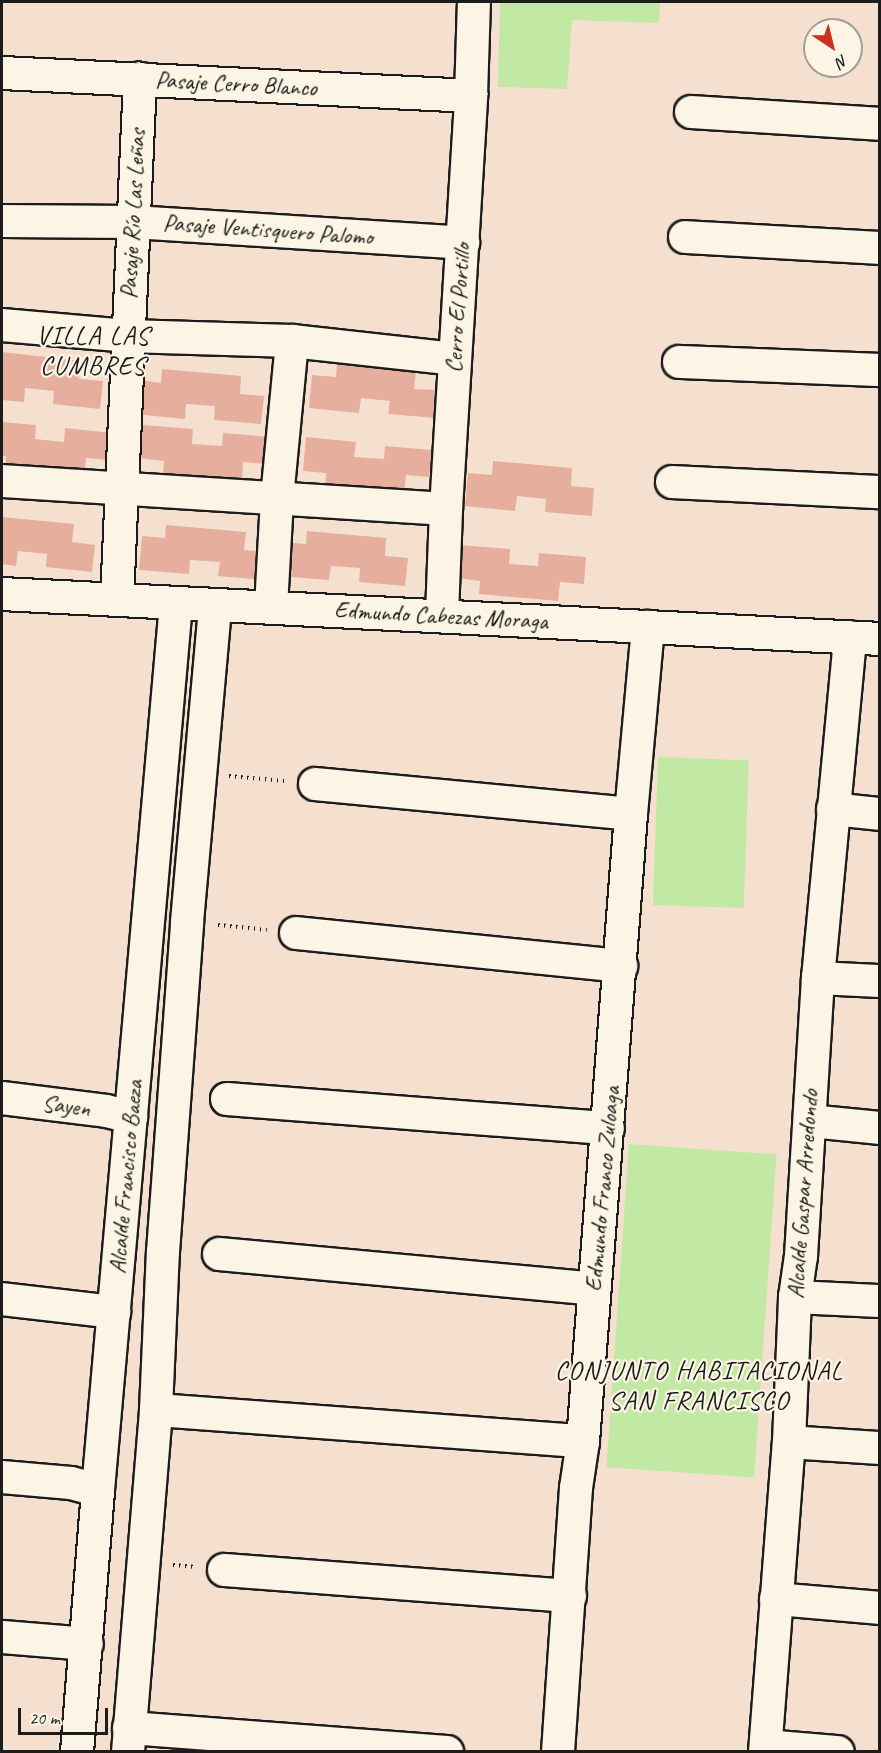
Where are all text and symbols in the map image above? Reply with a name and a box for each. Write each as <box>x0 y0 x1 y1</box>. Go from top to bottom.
north arrow <box>803 18 863 78</box>
text: N <box>832 50 852 72</box>
street label: Pasaje Cerro Blanco <box>154 65 318 103</box>
street label: Pasaje Río Las Leñas <box>114 128 152 300</box>
street label: Pasaje Ventisquero Palomo <box>161 208 375 252</box>
street label: Cerro El Portillo <box>439 242 477 374</box>
district label: VILLA LAS CUMBRES <box>36 320 150 382</box>
street label: Edmundo Cabezas Moraga <box>333 596 549 636</box>
street label: Alcalde Francisco Baeza <box>103 1079 149 1275</box>
street label: Edmundo Franco Zuloaga <box>580 1085 626 1293</box>
street label: Sayen <box>40 1089 92 1123</box>
street label: Alcalde Gaspar Arredondo <box>781 1089 825 1299</box>
district label: CONJUNTO HABITACIONAL SAN FRANCISCO <box>556 1355 842 1416</box>
scale bar <box>21 1696 111 1734</box>
text: 20 m <box>29 1707 60 1729</box>

